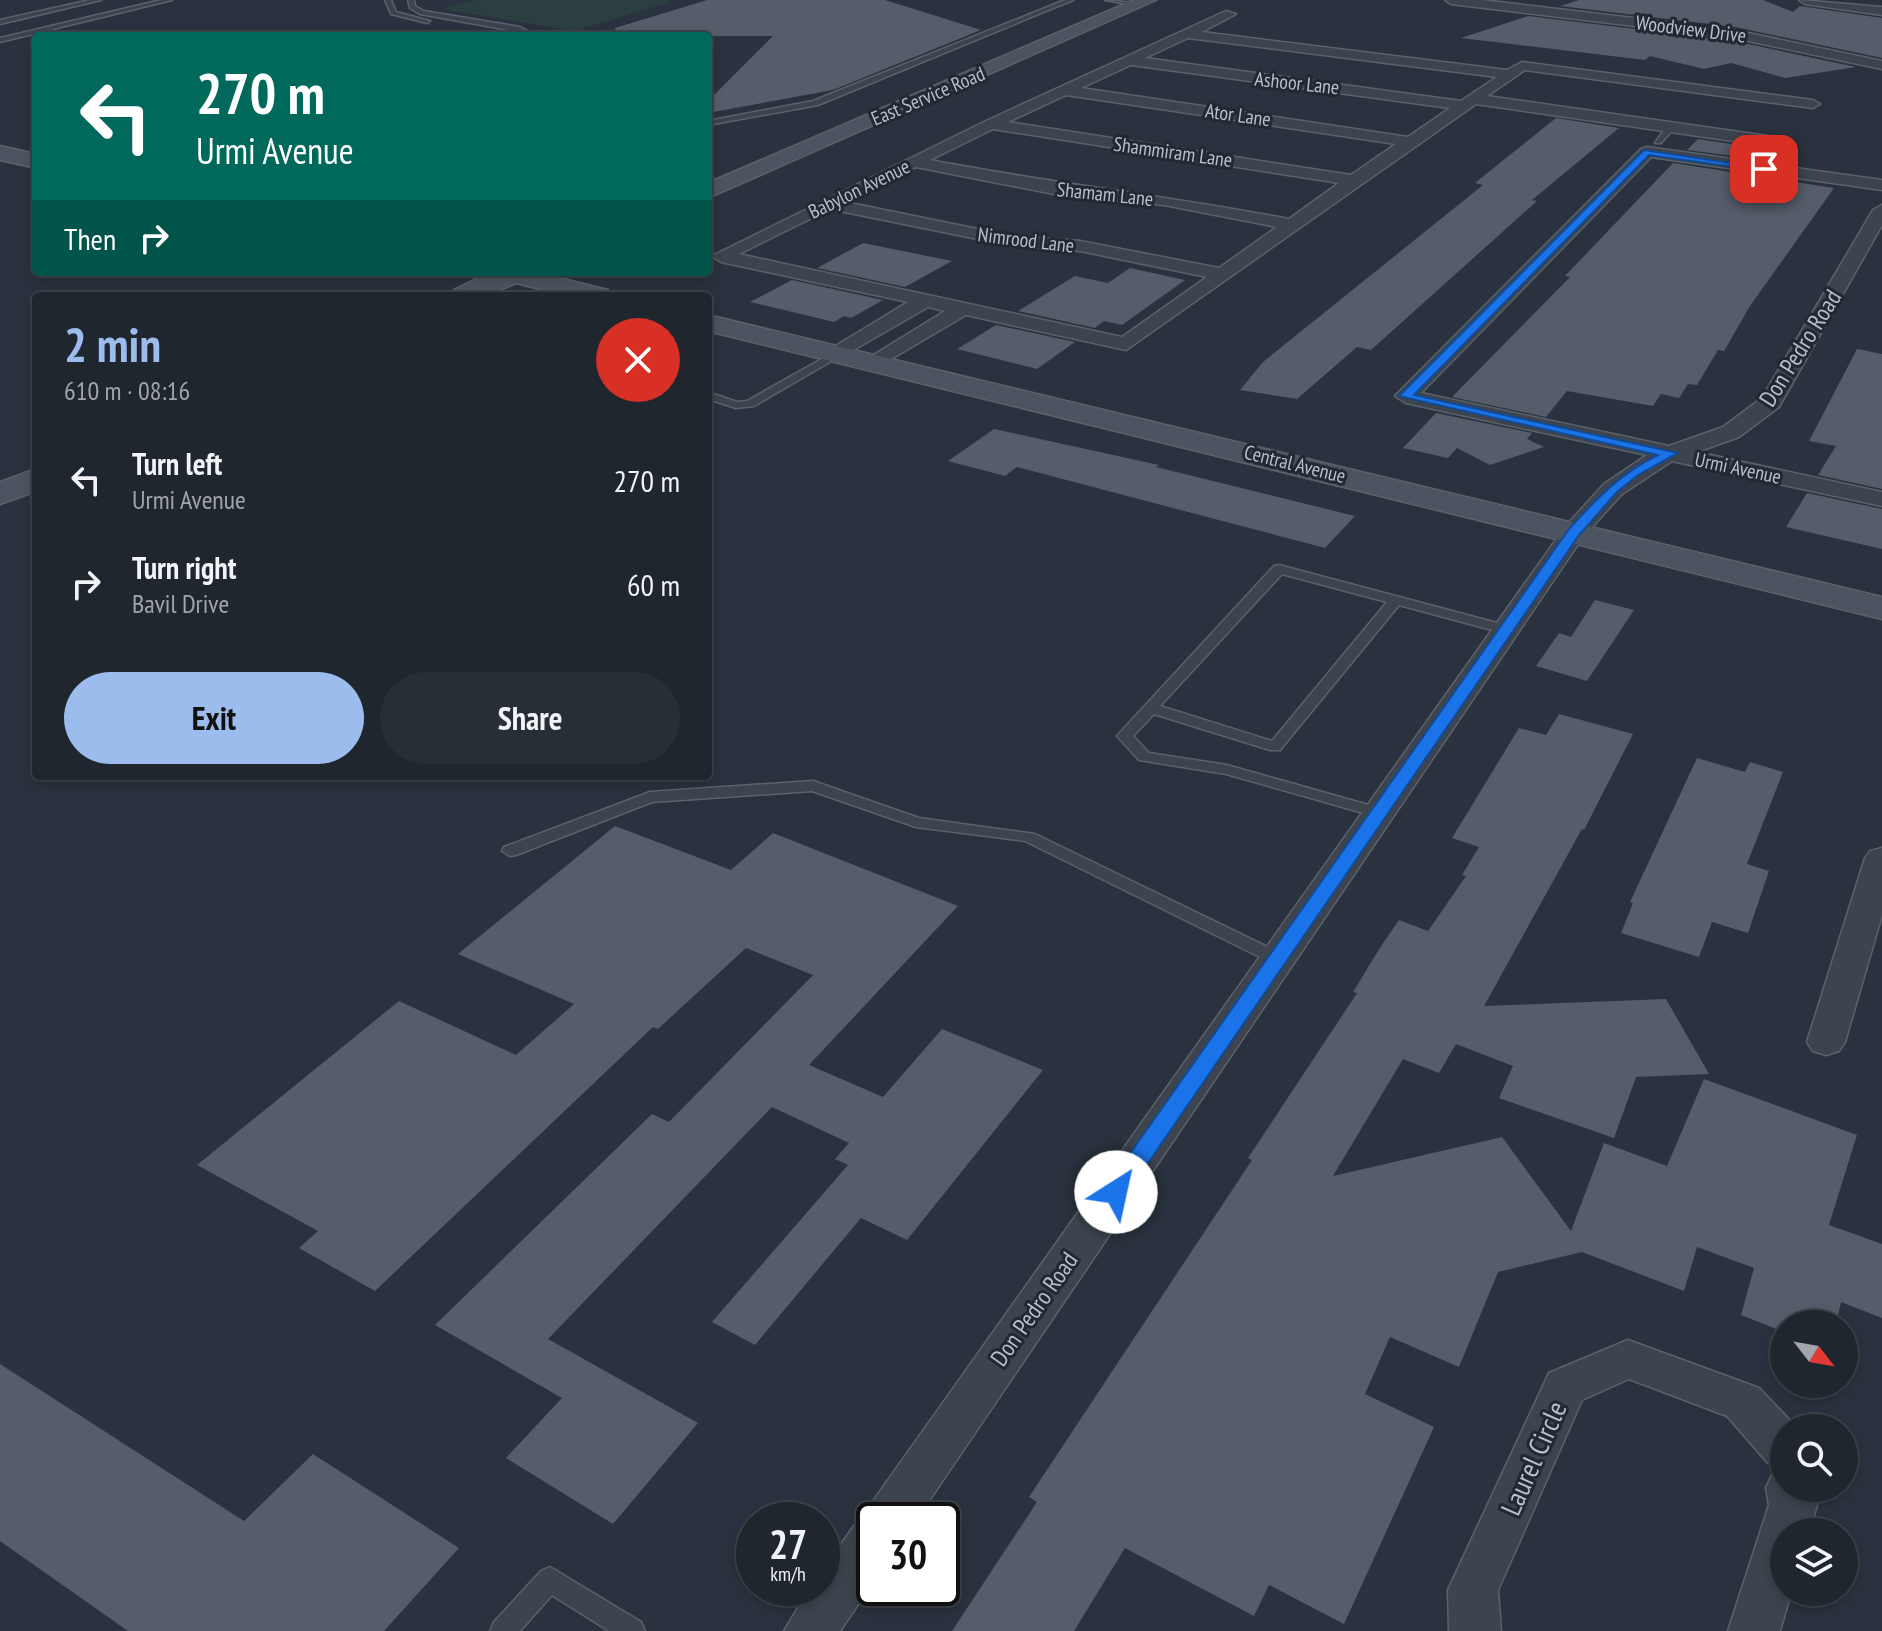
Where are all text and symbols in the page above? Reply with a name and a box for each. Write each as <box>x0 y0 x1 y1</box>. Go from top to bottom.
street label: Woodview Drive <box>1634 9 1748 49</box>
text: 270 m <box>196 57 325 129</box>
street label: East Service Road <box>867 60 989 132</box>
icon: left <box>64 64 168 168</box>
street label: Ashoor Lane <box>1253 66 1341 100</box>
street label: Ator Lane <box>1204 98 1272 132</box>
text: Urmi Avenue <box>196 127 354 174</box>
street label: Shammiram Lane <box>1112 131 1234 173</box>
pin <box>1730 135 1798 203</box>
icon: arrive <box>1742 147 1786 191</box>
street label: Babylon Avenue <box>804 153 914 225</box>
street label: Shamam Lane <box>1056 176 1154 212</box>
icon: right <box>132 216 176 260</box>
text: Then <box>64 219 116 258</box>
street label: Nimrood Lane <box>976 221 1076 259</box>
street label: Don Pedro Road <box>1752 284 1848 412</box>
text: 2 min <box>64 313 161 375</box>
button: close <box>596 318 680 402</box>
text: 610 m · 08:16 <box>64 374 190 407</box>
street label: Central Avenue <box>1242 439 1348 489</box>
text: Turn left <box>132 444 222 483</box>
street label: Urmi Avenue <box>1692 446 1784 490</box>
icon: left <box>64 458 108 502</box>
text: 270 m <box>614 461 680 500</box>
text: Urmi Avenue <box>132 483 246 516</box>
text: Turn right <box>132 548 236 587</box>
icon: right <box>64 562 108 606</box>
text: 60 m <box>627 565 680 604</box>
text: Bavil Drive <box>132 587 229 620</box>
button: Exit <box>64 672 364 764</box>
button: Share <box>380 672 680 764</box>
position arrow <box>1074 1150 1158 1234</box>
street label: Don Pedro Road <box>983 1246 1085 1372</box>
north arrow <box>1770 1310 1858 1398</box>
map controls <box>1770 1310 1858 1606</box>
street label: Laurel Circle <box>1492 1395 1574 1521</box>
button: search <box>1770 1414 1858 1502</box>
speed limit sign: 30 <box>856 1502 960 1606</box>
text: 27 <box>769 1518 807 1570</box>
button: layers <box>1770 1518 1858 1606</box>
text: km/h <box>770 1561 806 1587</box>

